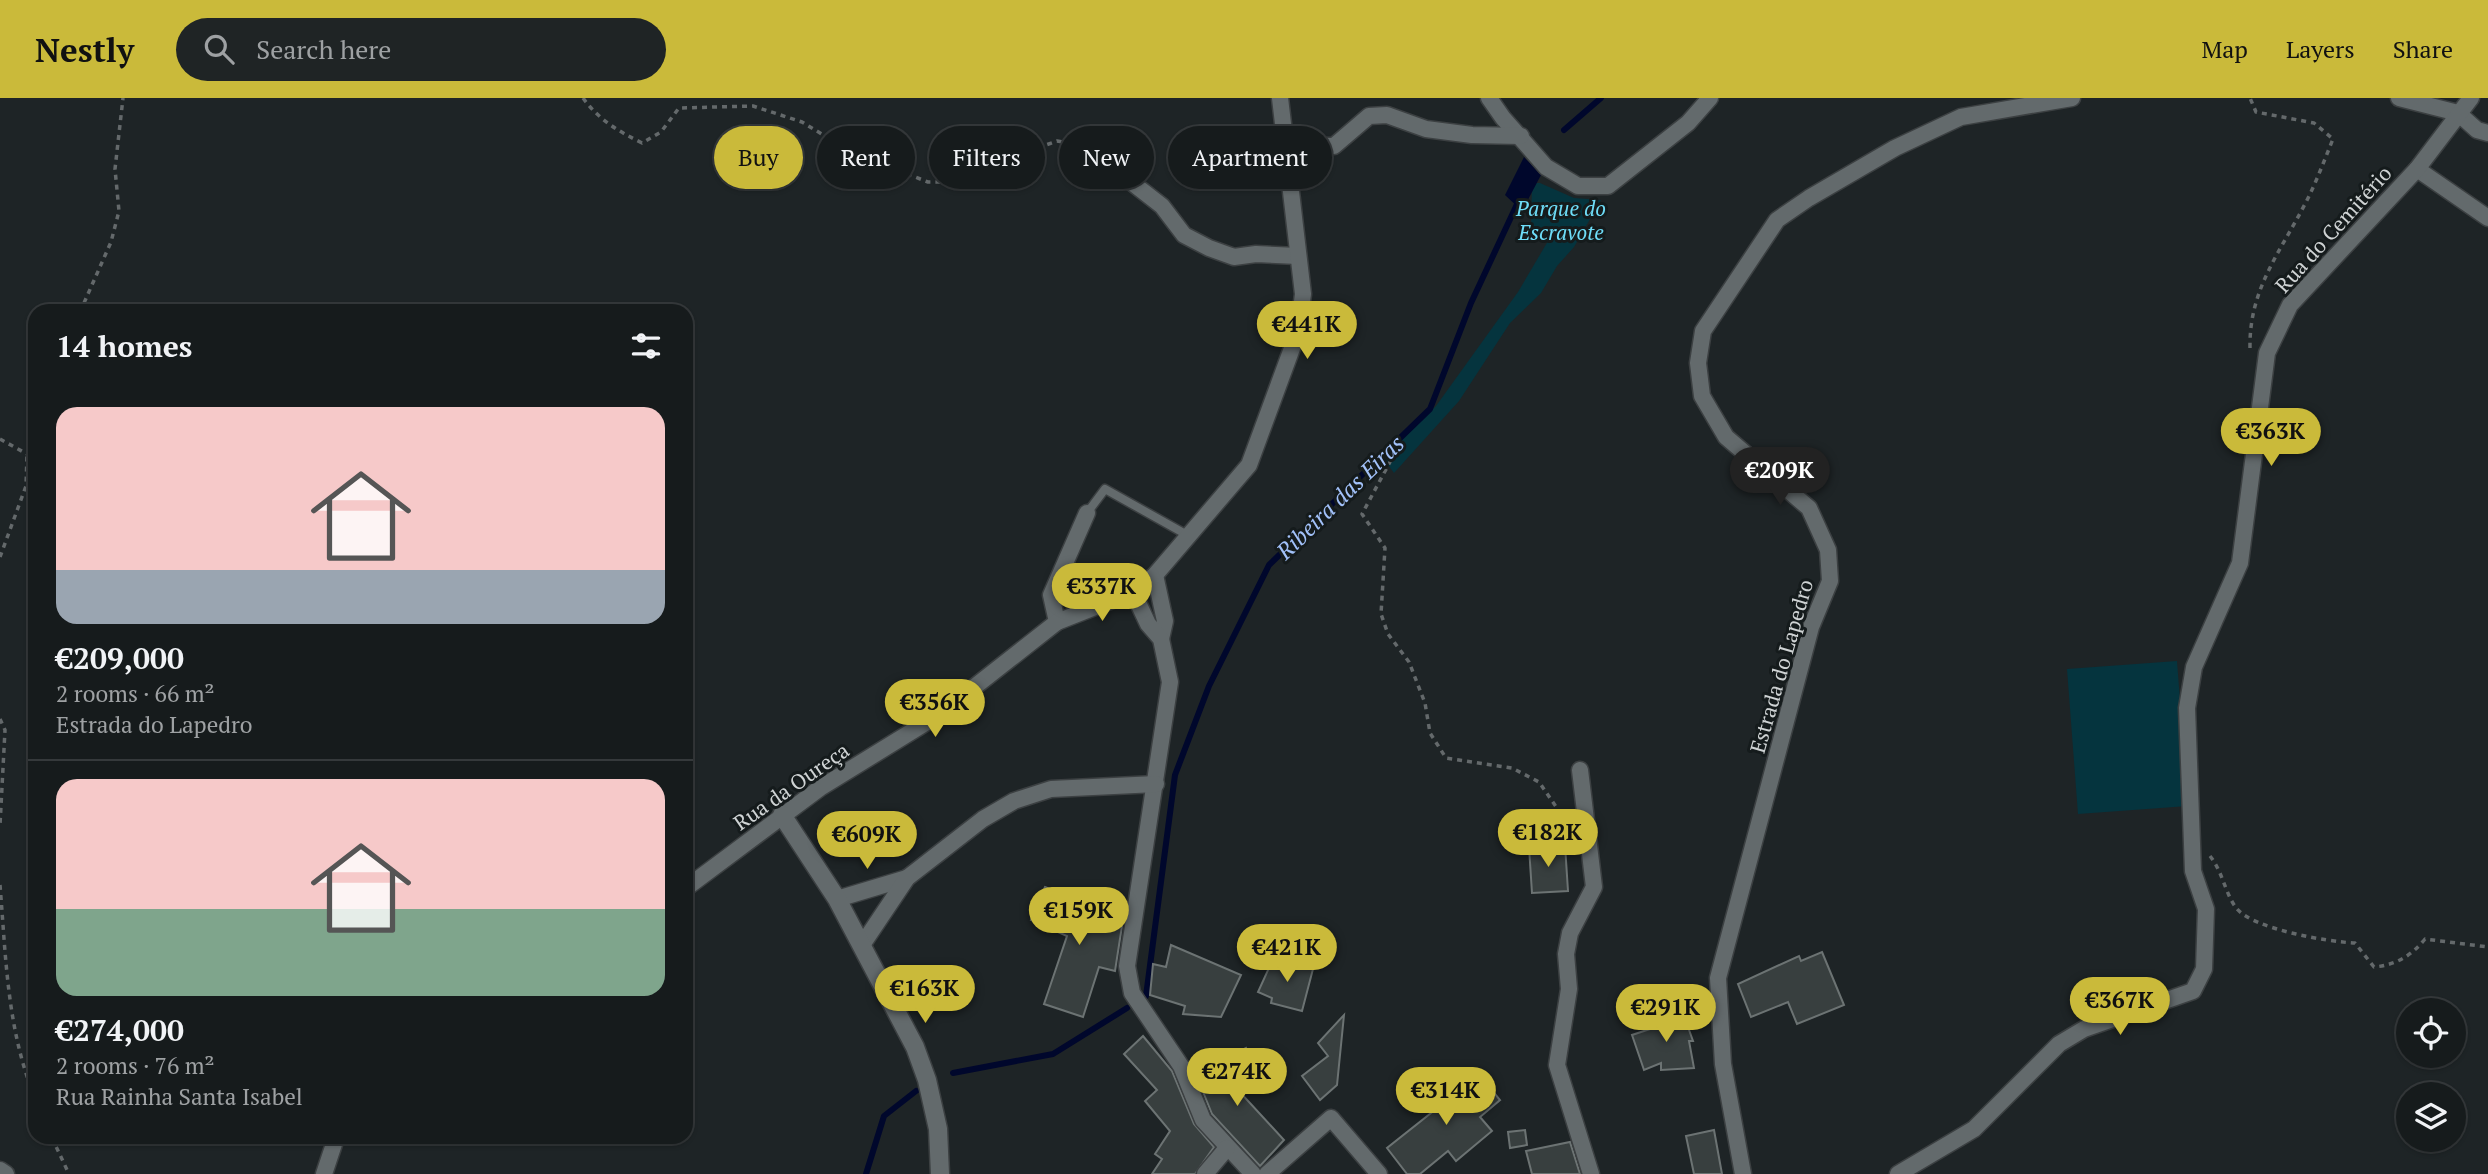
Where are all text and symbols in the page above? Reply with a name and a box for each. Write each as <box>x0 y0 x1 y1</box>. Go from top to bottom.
search box <box>176 18 666 81</box>
text: Nestly <box>35 28 134 71</box>
icon: search <box>200 30 238 68</box>
text: Search here <box>256 32 391 66</box>
text: Map <box>2201 33 2248 65</box>
text: Layers <box>2286 33 2355 65</box>
text: Share <box>2393 33 2453 65</box>
chip: Buy <box>714 126 803 189</box>
chip: Rent <box>817 126 915 189</box>
chip: Filters <box>929 126 1045 189</box>
chip: New <box>1059 126 1154 189</box>
chip: Apartment <box>1168 126 1332 189</box>
street label: Rua do Cemitério <box>2268 159 2398 299</box>
park label: Parque do Escravote <box>1515 194 1606 246</box>
pin: €441K <box>1258 302 1356 361</box>
text: €441K <box>1273 308 1341 339</box>
text: 14 homes <box>56 326 192 366</box>
icon: filters <box>627 327 665 365</box>
pin: €363K <box>2222 408 2320 468</box>
text: €363K <box>2237 415 2305 446</box>
water label: Ribeira das Eiras <box>1269 428 1411 567</box>
pin: €209K <box>1731 448 1829 507</box>
icon: home <box>298 453 424 579</box>
text: €209K <box>1746 454 1814 485</box>
pin: €337K <box>1053 564 1151 623</box>
text: €337K <box>1068 570 1136 601</box>
street label: Estrada do Lapedro <box>1743 576 1819 756</box>
text: €209,000 <box>56 638 184 678</box>
text: 2 rooms · 66 m² <box>56 678 215 709</box>
pin: €356K <box>886 680 984 739</box>
text: €356K <box>901 686 969 717</box>
text: Estrada do Lapedro <box>56 709 253 740</box>
street label: Rua da Oureça <box>728 736 855 836</box>
pin: €182K <box>1499 810 1597 869</box>
pin: €609K <box>818 812 916 871</box>
text: €182K <box>1514 816 1582 847</box>
text: €609K <box>833 818 901 849</box>
icon: home <box>298 825 424 951</box>
pin: €159K <box>1030 888 1128 947</box>
text: €159K <box>1045 894 1113 925</box>
pin: €421K <box>1238 924 1336 984</box>
text: €421K <box>1253 931 1321 962</box>
pin: €163K <box>876 965 974 1025</box>
text: €163K <box>891 972 959 1003</box>
pin: €367K <box>2071 978 2169 1037</box>
pin: €291K <box>1617 984 1715 1044</box>
text: €367K <box>2086 984 2154 1015</box>
text: €291K <box>1632 991 1700 1022</box>
map controls <box>2396 998 2466 1152</box>
button: locate <box>2396 998 2466 1068</box>
text: €274,000 <box>56 1010 184 1050</box>
pin: €274K <box>1188 1048 1286 1108</box>
text: 2 rooms · 76 m² <box>56 1050 215 1081</box>
text: €274K <box>1203 1055 1271 1086</box>
pin: €314K <box>1397 1068 1495 1127</box>
text: €314K <box>1412 1074 1480 1105</box>
text: Rua Rainha Santa Isabel <box>56 1081 303 1112</box>
button: layers <box>2396 1082 2466 1152</box>

